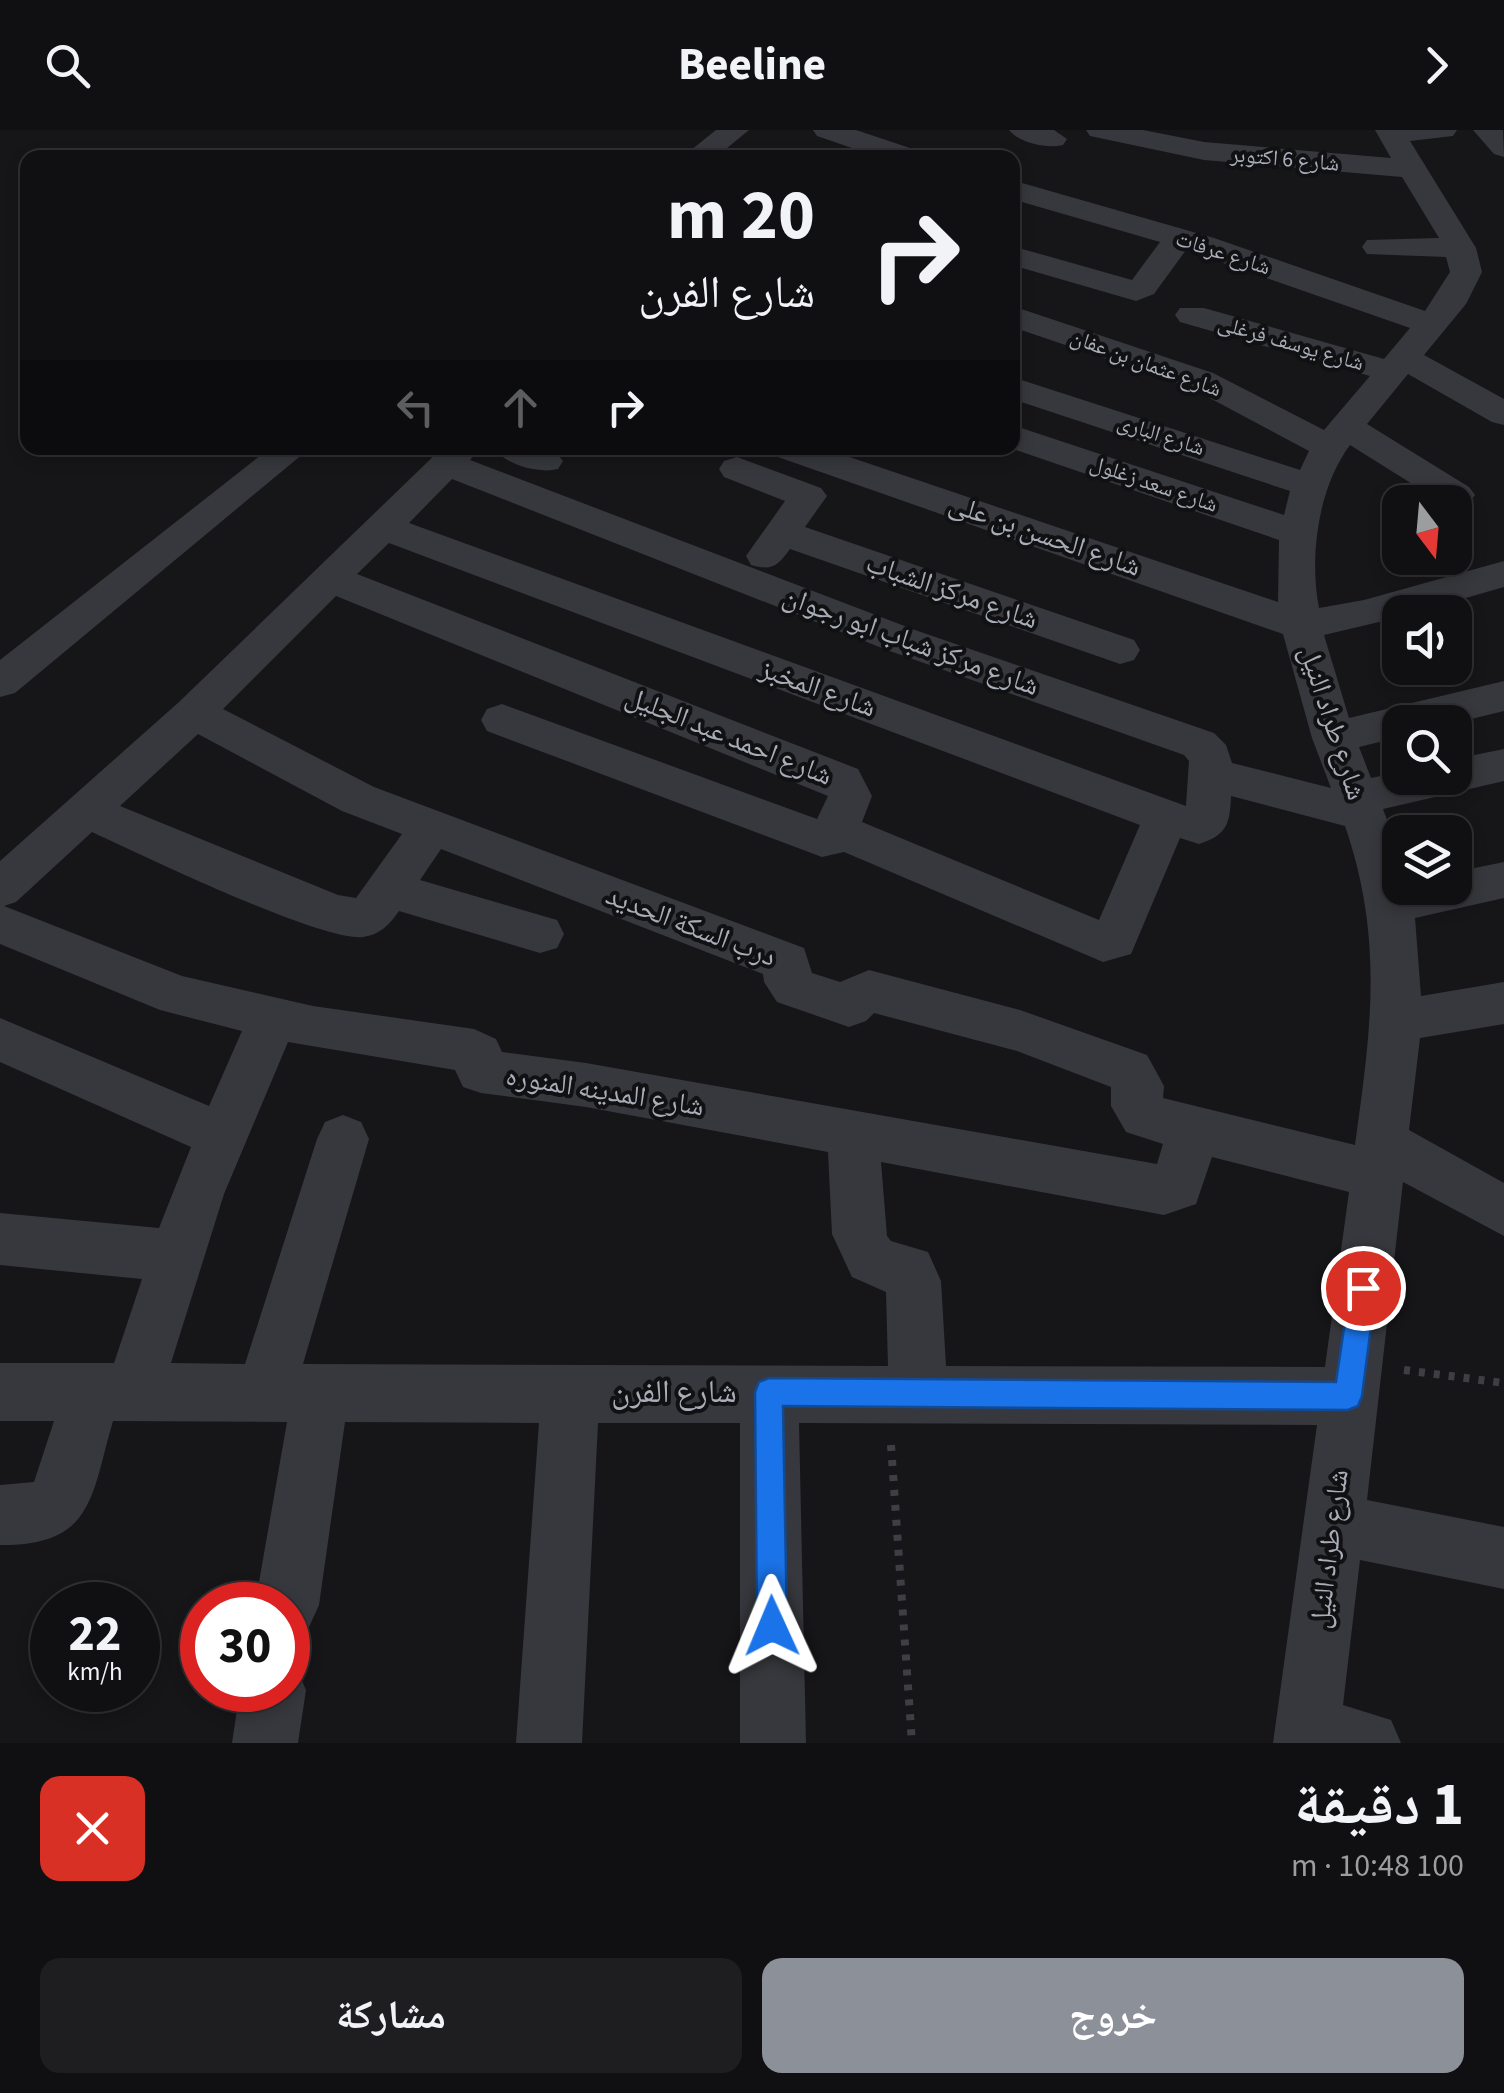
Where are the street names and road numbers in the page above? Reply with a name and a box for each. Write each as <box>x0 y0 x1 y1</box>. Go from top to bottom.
street label: شارع 6 اكتوبر <box>1228 138 1341 180</box>
street label: شارع عرفات <box>1171 223 1275 283</box>
street label: شارع يوسف فرغلى <box>1214 307 1368 379</box>
street label: شارع عثمان بن عفان <box>1066 321 1226 405</box>
street label: شارع البارى <box>1113 406 1209 464</box>
street label: شارع سعد زغلول <box>1086 447 1222 521</box>
street label: شارع الحسن بن على <box>944 483 1146 587</box>
street label: شارع مركز الشباب <box>861 543 1043 639</box>
street label: شارع مركز شباب ابو رجوان <box>777 576 1045 706</box>
street label: شارع طراد النيل <box>1289 641 1377 805</box>
street label: شارع المخبز <box>753 648 882 728</box>
street label: شارع احمد عبد الجليل <box>620 676 838 796</box>
street label: درب السكة الحديد <box>600 875 782 977</box>
street label: شارع المدينه المنوره <box>503 1056 707 1126</box>
street label: شارع الفرن <box>611 1369 737 1415</box>
street label: شارع طراد النيل <box>1299 1467 1359 1631</box>

